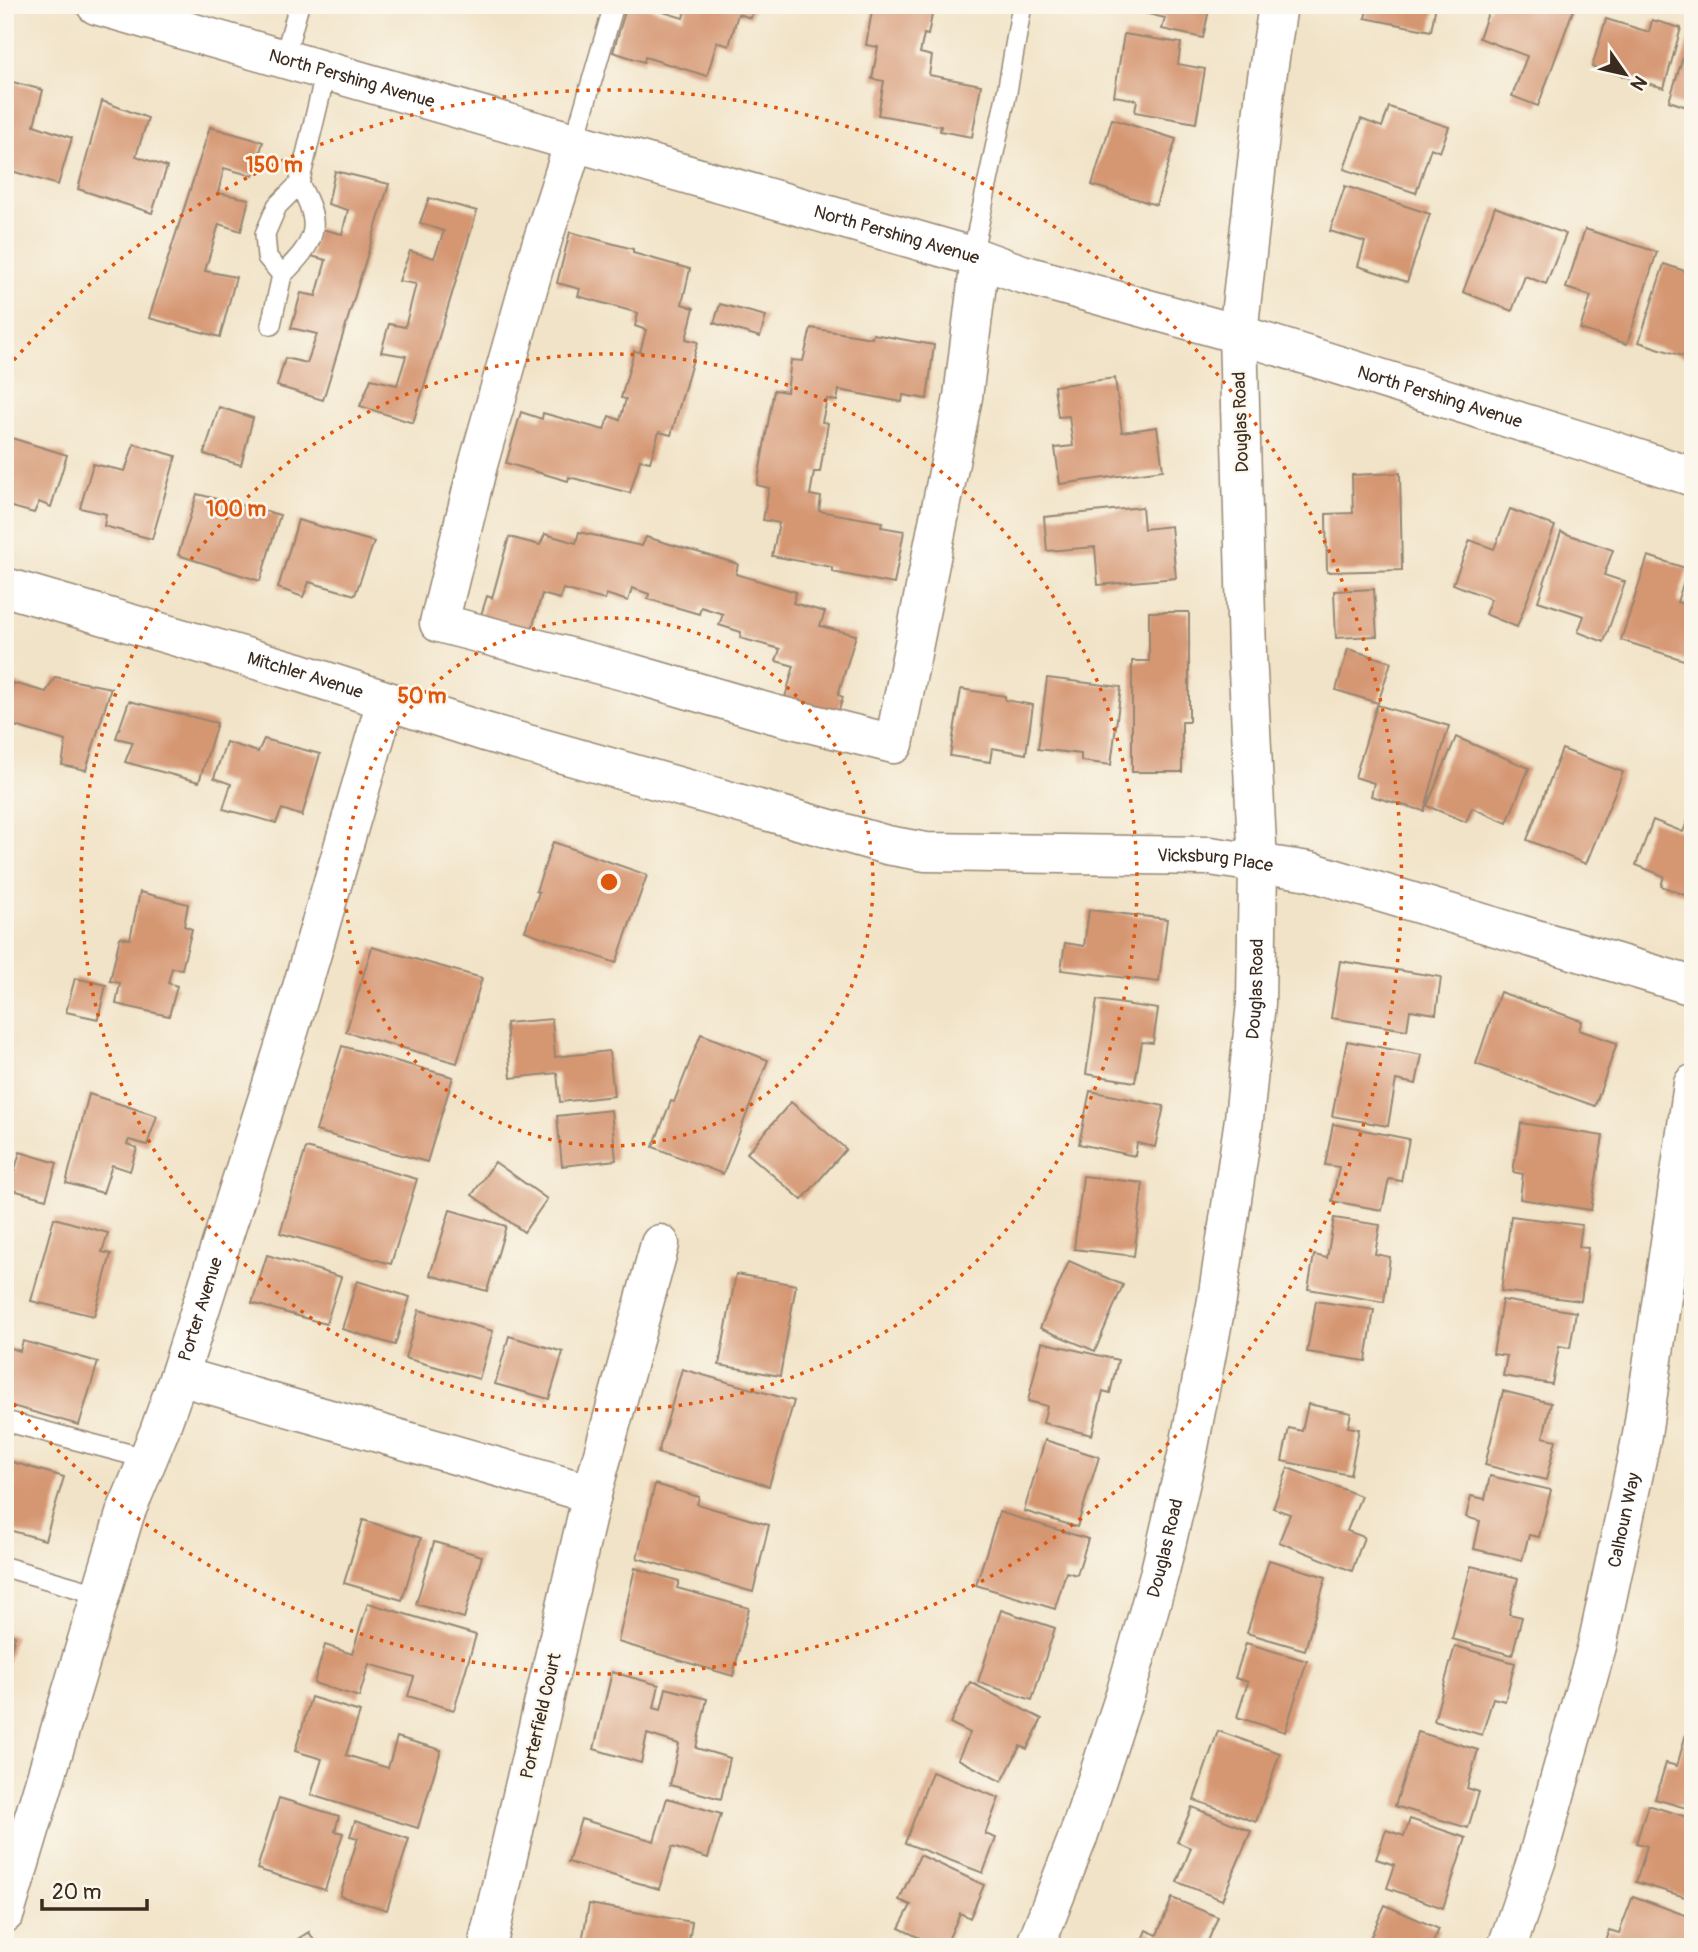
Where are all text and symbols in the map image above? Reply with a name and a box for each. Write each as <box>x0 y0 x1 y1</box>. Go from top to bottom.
north arrow <box>1590 38 1660 108</box>
street label: North Pershing Avenue <box>266 44 437 113</box>
text: N <box>1625 71 1652 95</box>
text: 150 m <box>245 152 303 179</box>
street label: North Pershing Avenue <box>811 200 983 269</box>
street label: North Pershing Avenue <box>1355 360 1525 433</box>
street label: Douglas Road <box>1228 371 1254 473</box>
text: 100 m <box>206 496 266 523</box>
street label: Mitchler Avenue <box>245 647 366 704</box>
text: 50 m <box>398 683 447 710</box>
street label: Vicksburg Place <box>1157 844 1275 877</box>
centre of rings <box>597 870 621 894</box>
street label: Douglas Road <box>1241 938 1268 1041</box>
street label: Porter Avenue <box>173 1254 228 1364</box>
street label: Calhoun Way <box>1603 1470 1645 1570</box>
street label: Douglas Road <box>1142 1496 1188 1600</box>
street label: Porterfield Court <box>515 1650 567 1781</box>
scale bar <box>42 1868 147 1912</box>
text: 20 m <box>52 1879 101 1906</box>

